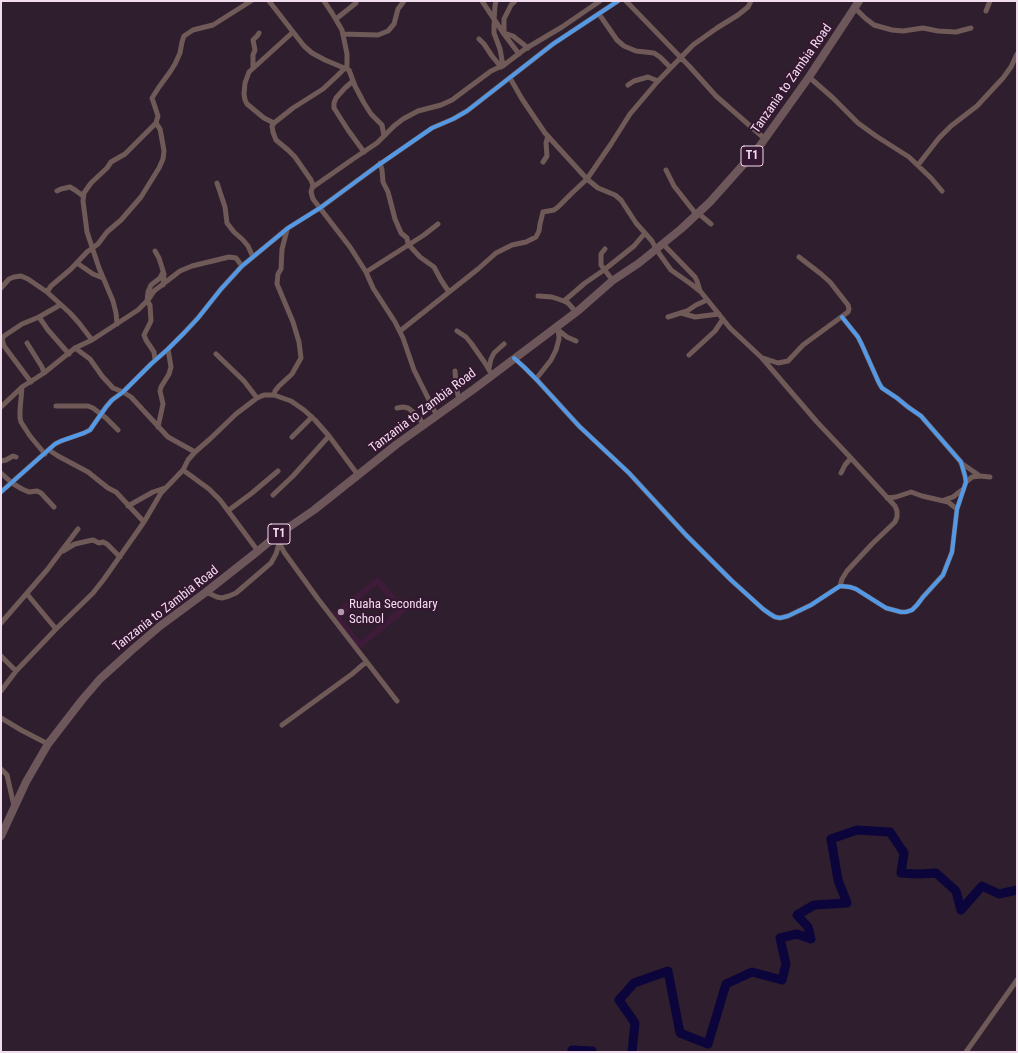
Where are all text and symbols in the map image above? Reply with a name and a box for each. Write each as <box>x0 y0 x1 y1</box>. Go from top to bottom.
street label: Tanzania to Zambia Road <box>748 21 836 137</box>
road number: T1 <box>741 146 763 166</box>
street label: Tanzania to Zambia Road <box>366 366 480 456</box>
road number: T1 <box>268 524 290 544</box>
street label: Tanzania to Zambia Road <box>110 563 222 655</box>
place label: Ruaha Secondary School <box>349 597 438 628</box>
marker: Ruaha Secondary School <box>336 607 346 617</box>

